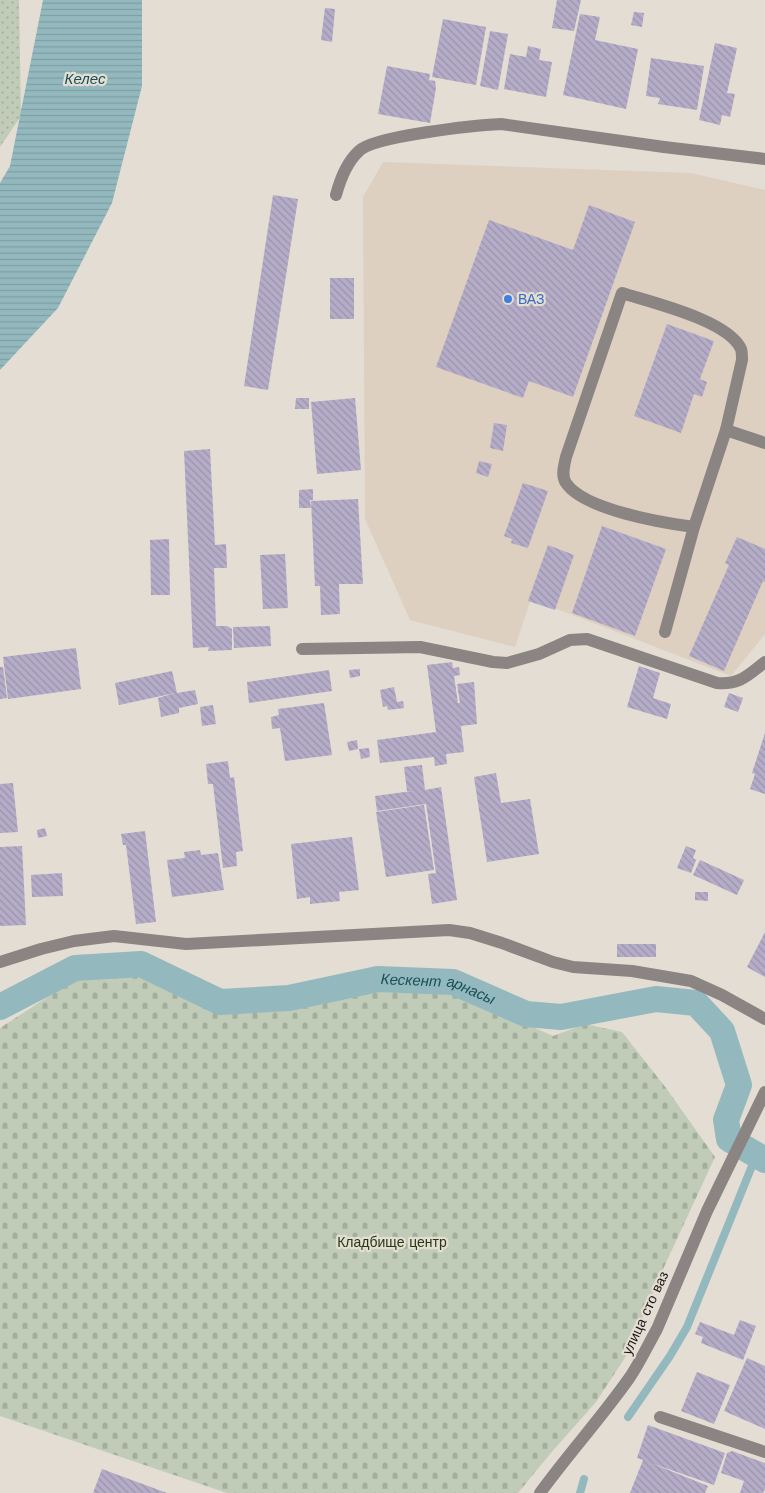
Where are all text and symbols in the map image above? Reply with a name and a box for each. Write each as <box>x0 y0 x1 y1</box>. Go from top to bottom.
water label: Келес <box>65 70 106 88</box>
place label: ВАЗ <box>518 291 545 307</box>
marker: ВАЗ <box>502 293 514 305</box>
water label: Кескент арнасы <box>380 970 498 1008</box>
park label: Кладбище центр <box>337 1234 447 1250</box>
street label: улица сто ваз <box>619 1269 671 1357</box>

